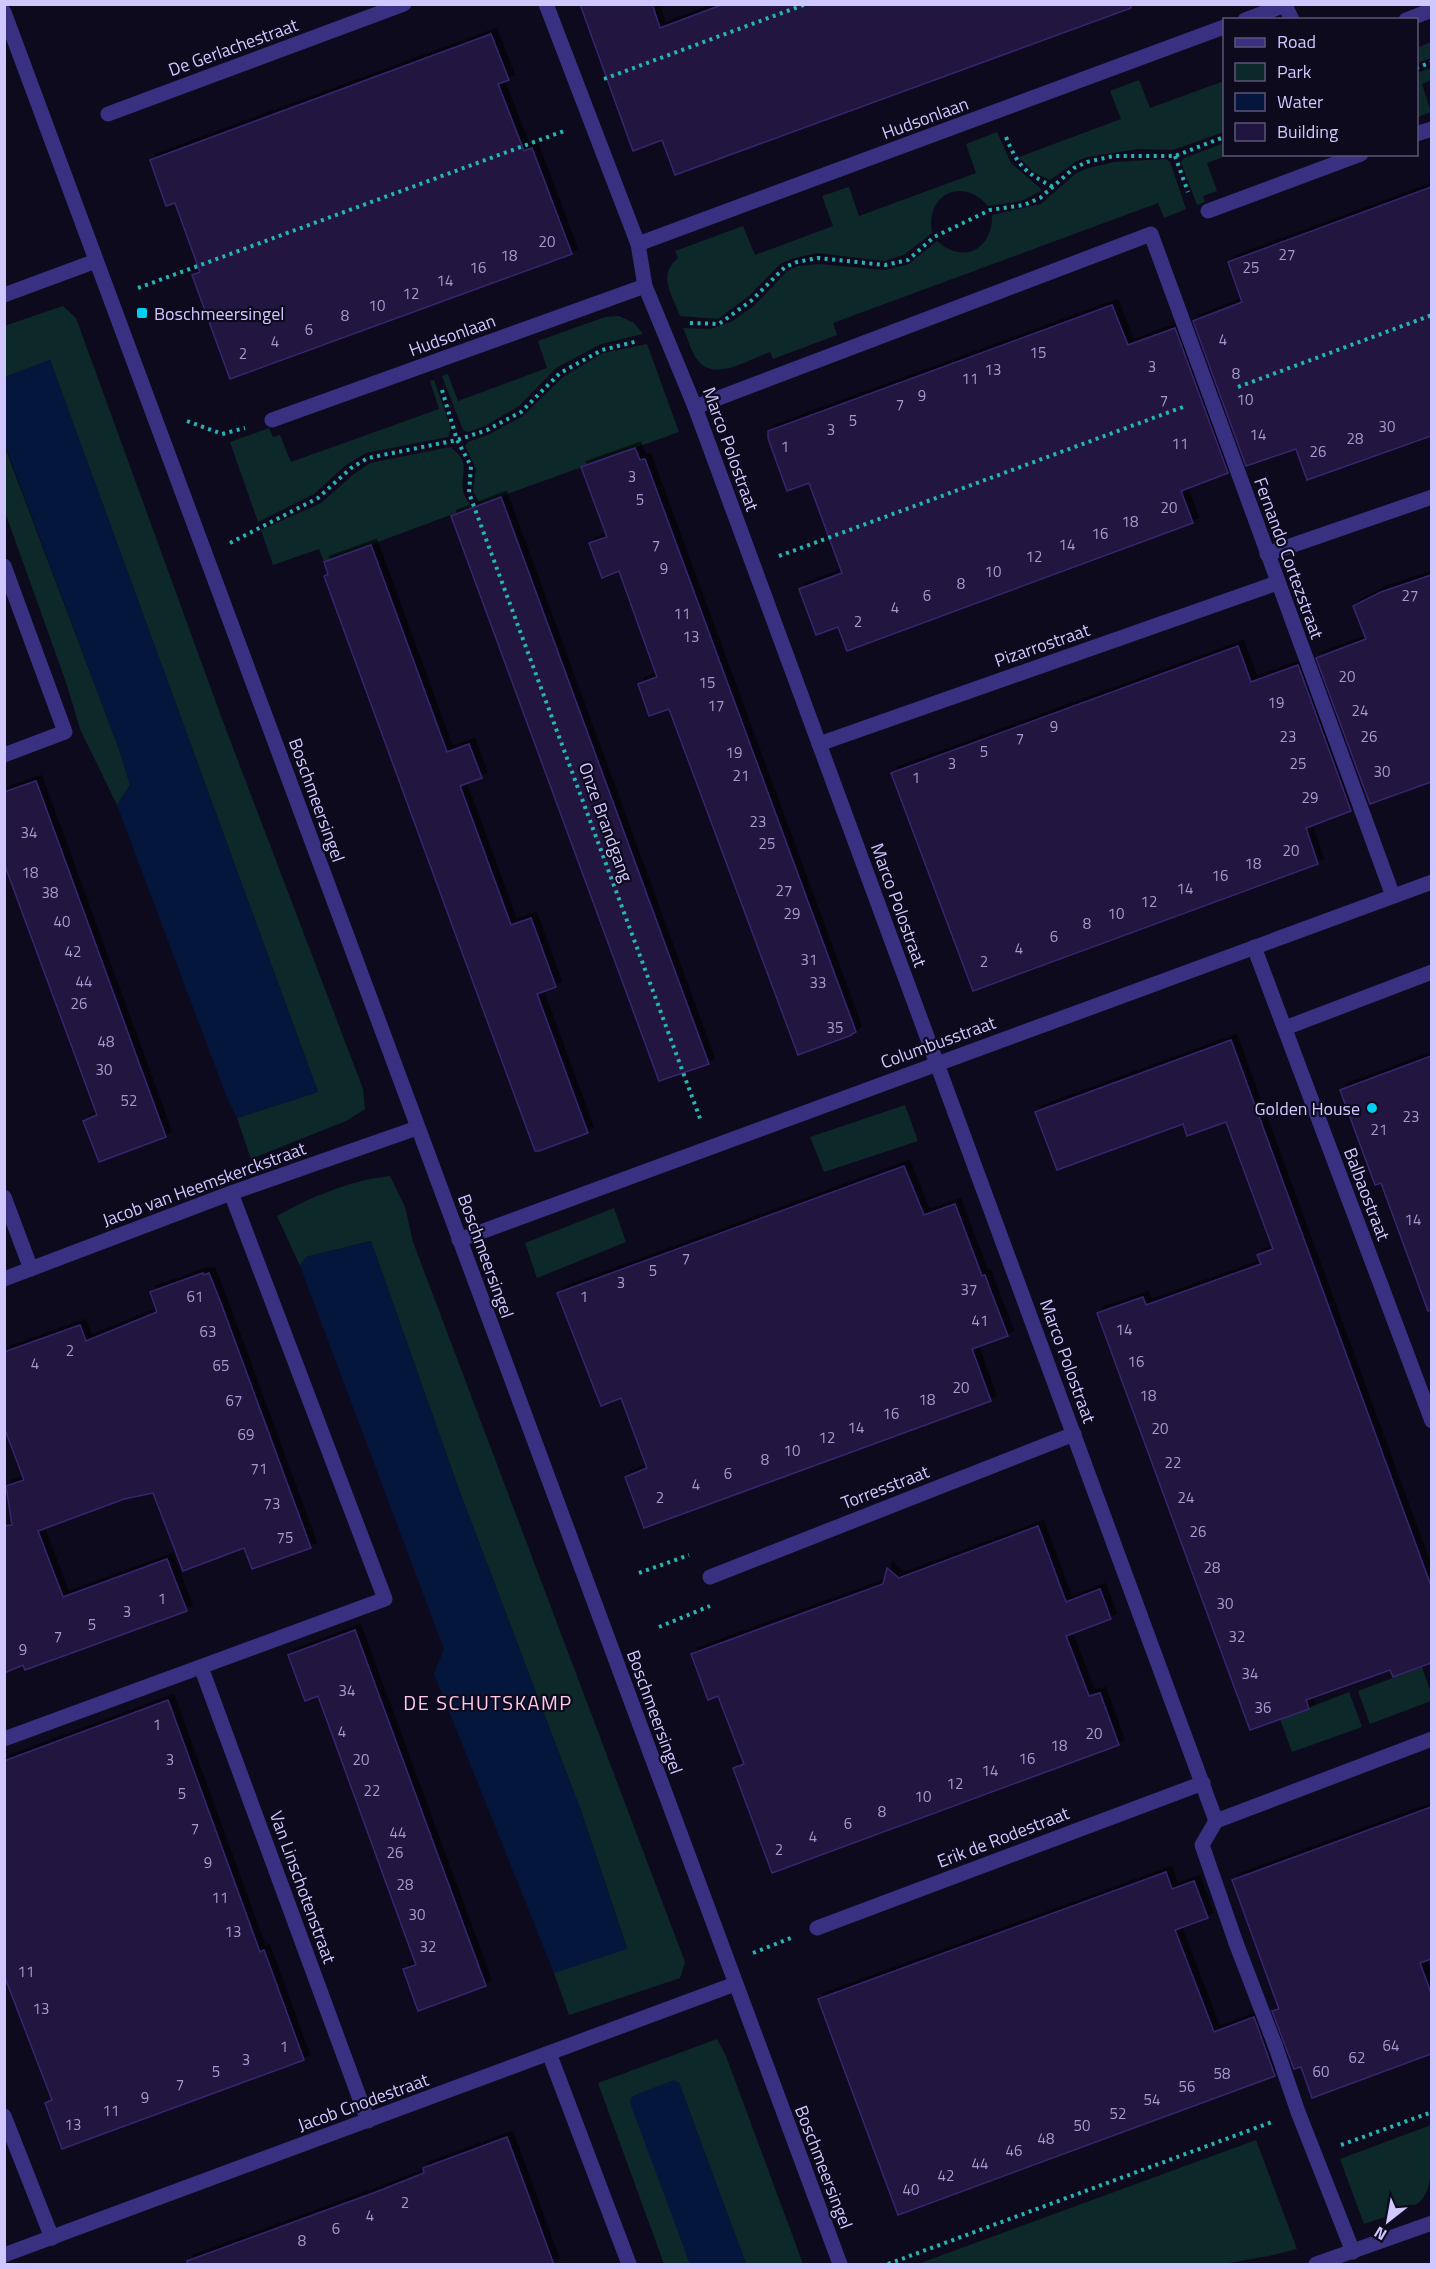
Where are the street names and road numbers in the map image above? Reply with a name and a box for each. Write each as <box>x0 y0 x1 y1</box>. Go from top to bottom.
street label: De Gerlachestraat <box>164 11 302 83</box>
street label: Hudsonlaan <box>878 90 972 146</box>
street label: Hudsonlaan <box>405 307 499 363</box>
street label: Marco Polostraat <box>696 383 766 516</box>
street label: Fernando Cortezstraat <box>1247 474 1331 643</box>
street label: Pizarrostraat <box>991 616 1094 674</box>
street label: Boschmeersingel <box>282 734 352 866</box>
street label: Onze Brandgang <box>572 758 640 886</box>
street label: Marco Polostraat <box>864 839 934 972</box>
street label: Columbusstraat <box>877 1008 1000 1075</box>
street label: Jacob van Heemskerckstraat <box>98 1134 310 1233</box>
street label: Balbaostraat <box>1337 1144 1397 1245</box>
street label: Boschmeersingel <box>451 1190 521 1322</box>
street label: Marco Polostraat <box>1033 1295 1103 1428</box>
street label: Torresstraat <box>837 1458 934 1516</box>
street label: Boschmeersingel <box>620 1646 690 1778</box>
street label: Erik de Rodestraat <box>933 1799 1074 1875</box>
street label: Van Linschotenstraat <box>263 1807 343 1968</box>
street label: Jacob Cnodestraat <box>294 2066 433 2138</box>
street label: Boschmeersingel <box>788 2101 860 2233</box>

